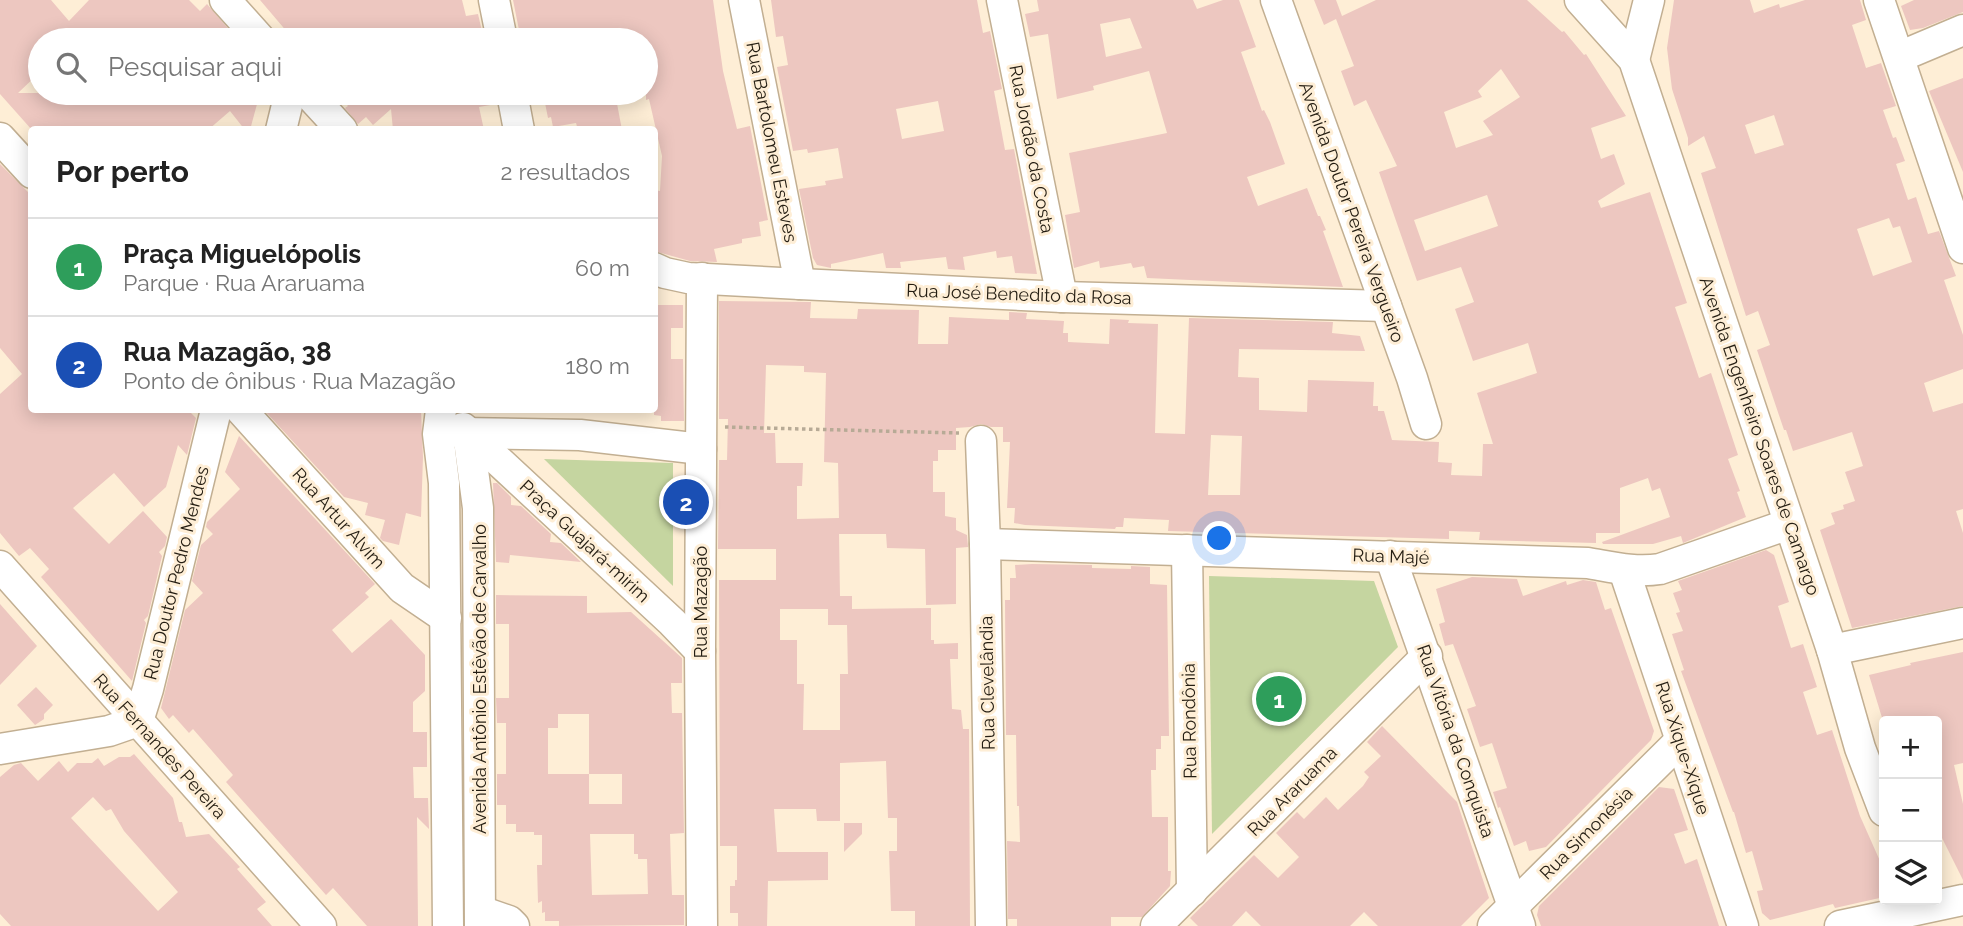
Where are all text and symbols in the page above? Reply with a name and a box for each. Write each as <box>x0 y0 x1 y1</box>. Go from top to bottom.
search box <box>28 28 658 105</box>
street label: Rua Bartolomeu Esteves <box>742 40 802 244</box>
icon: search <box>52 48 90 86</box>
text: Pesquisar aqui <box>108 52 282 82</box>
street label: Rua Jordão da Costa <box>1005 63 1059 235</box>
street label: Avenida Doutor Pereira Vergueiro <box>1295 79 1409 345</box>
text: Por perto <box>56 154 189 189</box>
text: 2 resultados <box>501 158 630 185</box>
text: Praça Miguelópolis <box>123 239 361 269</box>
text: 1 <box>73 254 85 281</box>
text: 60 m <box>575 254 630 281</box>
text: Parque · Rua Araruama <box>123 269 365 296</box>
street label: Avenida Engenheiro Soares de Camargo <box>1695 274 1825 598</box>
street label: Rua José Benedito da Rosa <box>906 280 1132 308</box>
text: Rua Mazagão, 38 <box>123 337 332 367</box>
text: 2 <box>73 352 85 379</box>
text: 180 m <box>565 352 630 379</box>
text: Ponto de ônibus · Rua Mazagão <box>123 367 456 394</box>
street label: Rua Artur Alvim <box>288 463 390 573</box>
street label: Rua Doutor Pedro Mendes <box>139 464 213 682</box>
street label: Praça Guajará-mirim <box>516 475 654 607</box>
pin: 2 <box>663 476 709 528</box>
your location <box>1202 521 1236 555</box>
street label: Avenida Antônio Estêvão de Carvalho <box>469 524 490 834</box>
street label: Rua Majé <box>1352 544 1430 568</box>
street label: Rua Mazagão <box>690 545 711 658</box>
street label: Rua Clevelândia <box>975 616 999 750</box>
street label: Rua Vitória da Conquista <box>1413 642 1499 840</box>
street label: Rua Rondônia <box>1177 663 1201 779</box>
street label: Rua Fernandes Pereira <box>89 669 231 823</box>
pin: 1 <box>1256 673 1302 725</box>
street label: Rua Xique-Xique <box>1652 679 1715 818</box>
map controls <box>1879 716 1942 905</box>
button: + <box>1879 716 1942 779</box>
street label: Rua Araruama <box>1243 742 1341 840</box>
button: − <box>1879 779 1942 842</box>
street label: Rua Simonésia <box>1535 782 1637 884</box>
button: layers <box>1879 842 1942 905</box>

